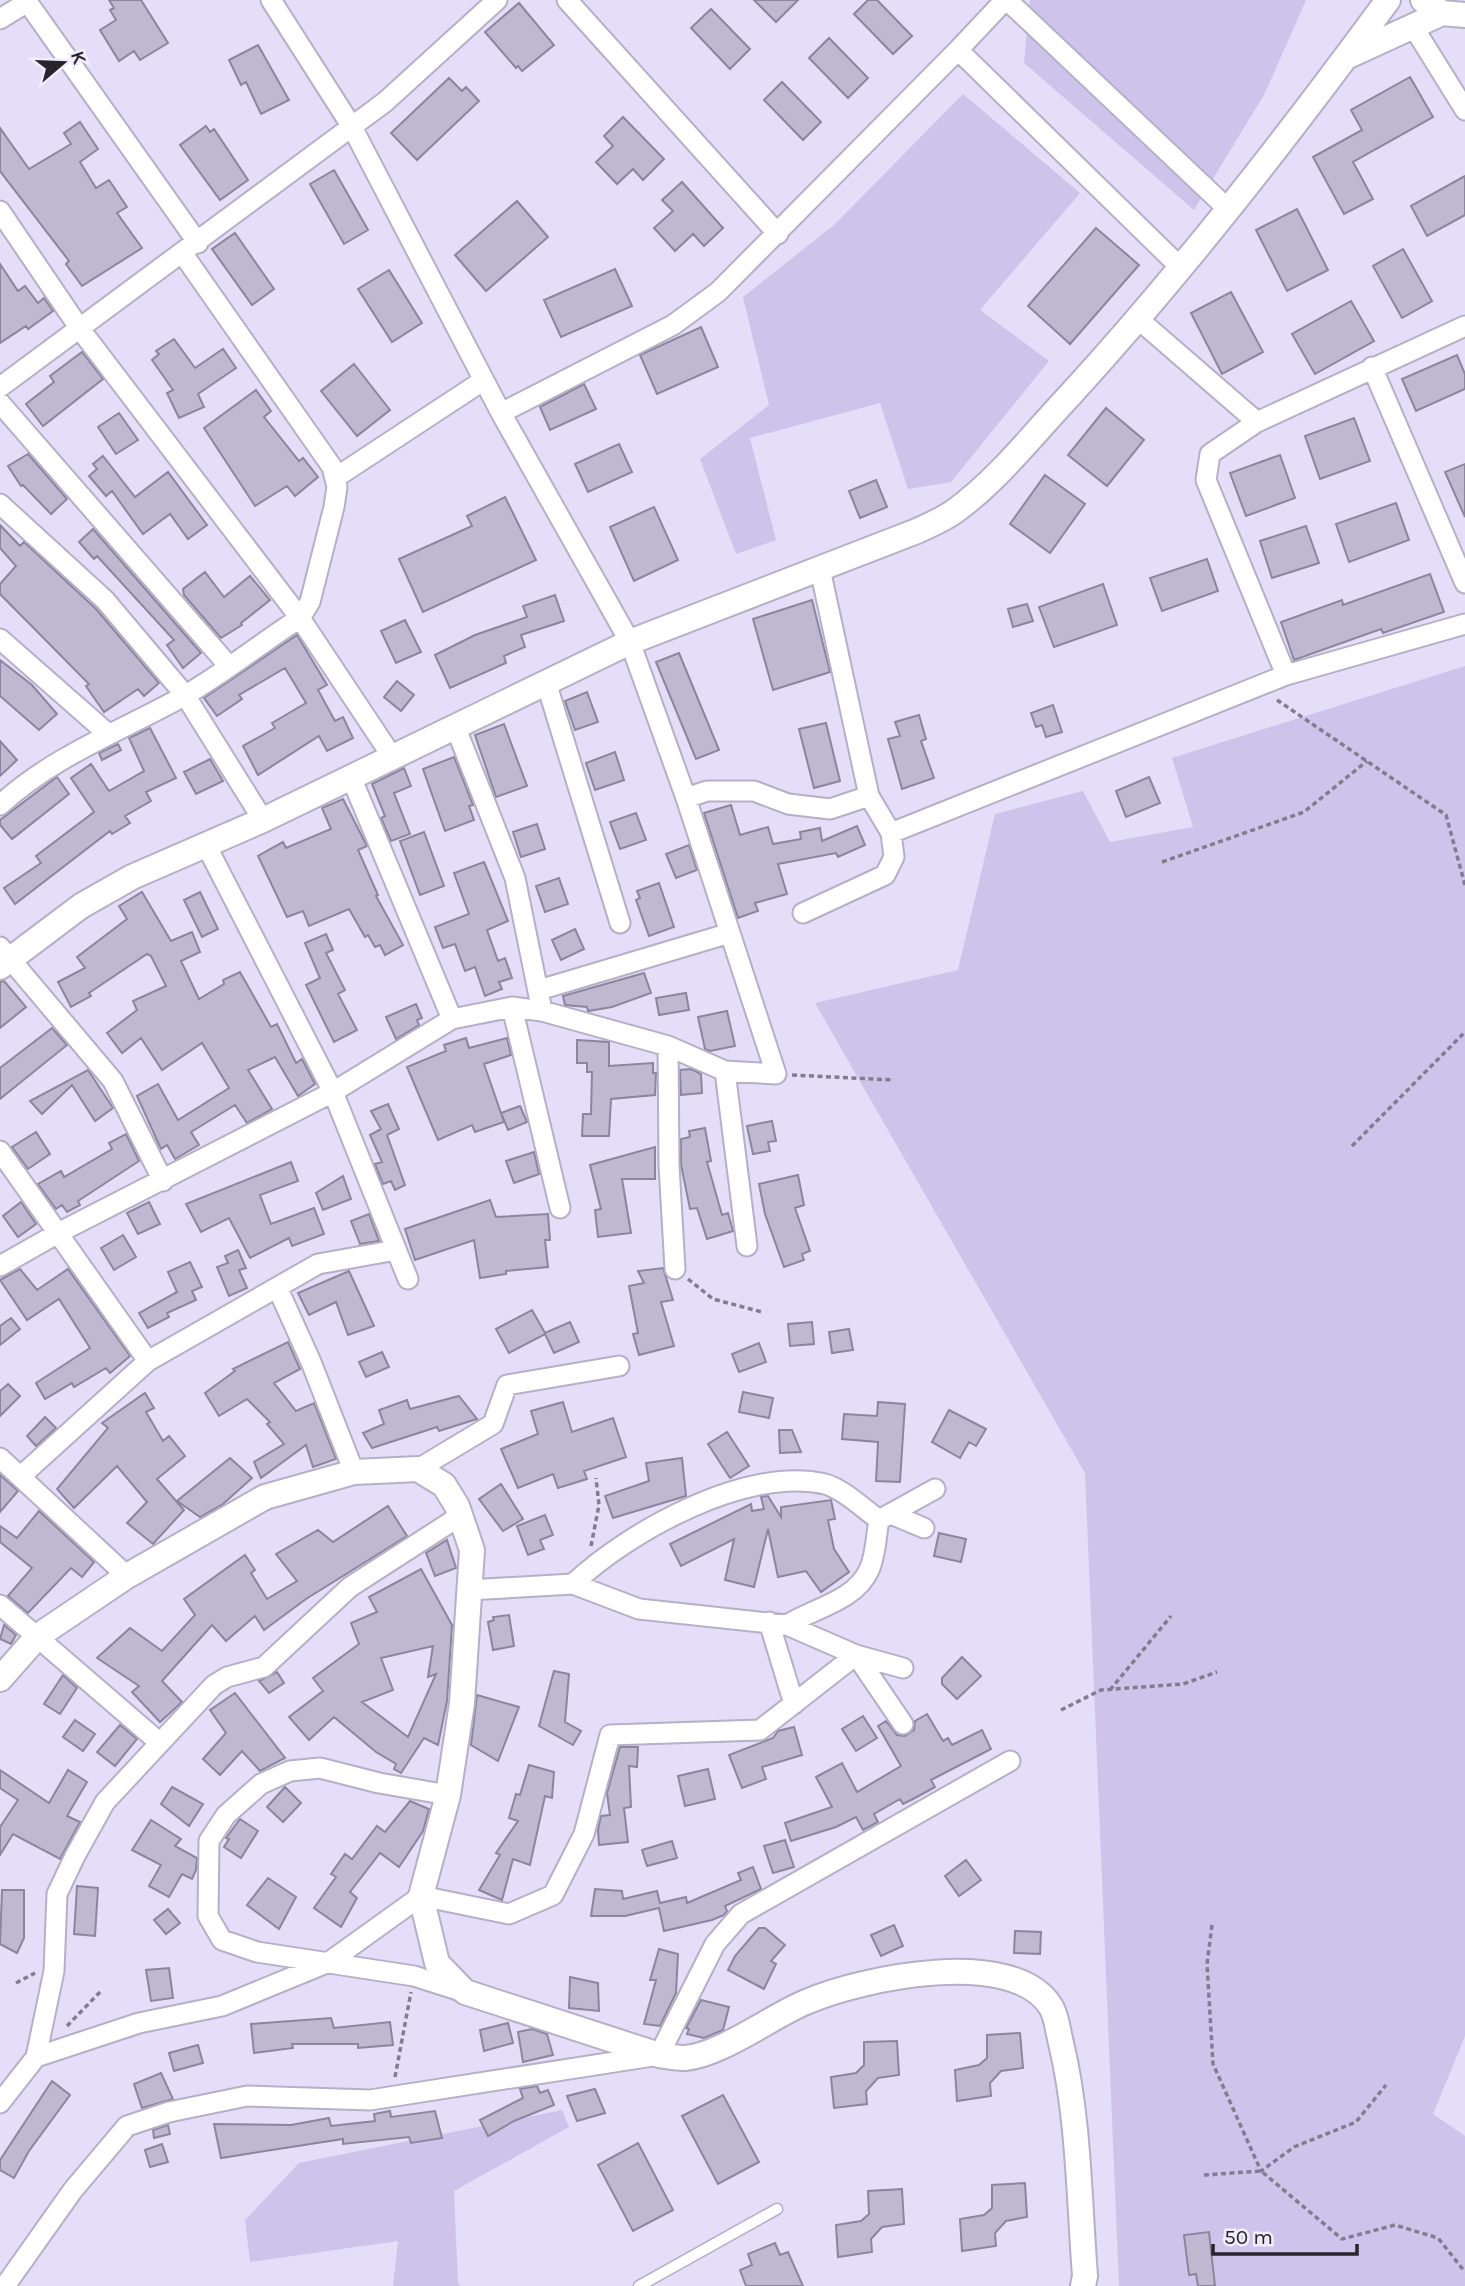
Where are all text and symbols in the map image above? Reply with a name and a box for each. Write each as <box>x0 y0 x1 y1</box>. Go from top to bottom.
north arrow <box>28 28 98 98</box>
text: K <box>66 48 91 68</box>
scale bar <box>1213 2212 1356 2256</box>
text: 50 m <box>1224 2225 1273 2249</box>

